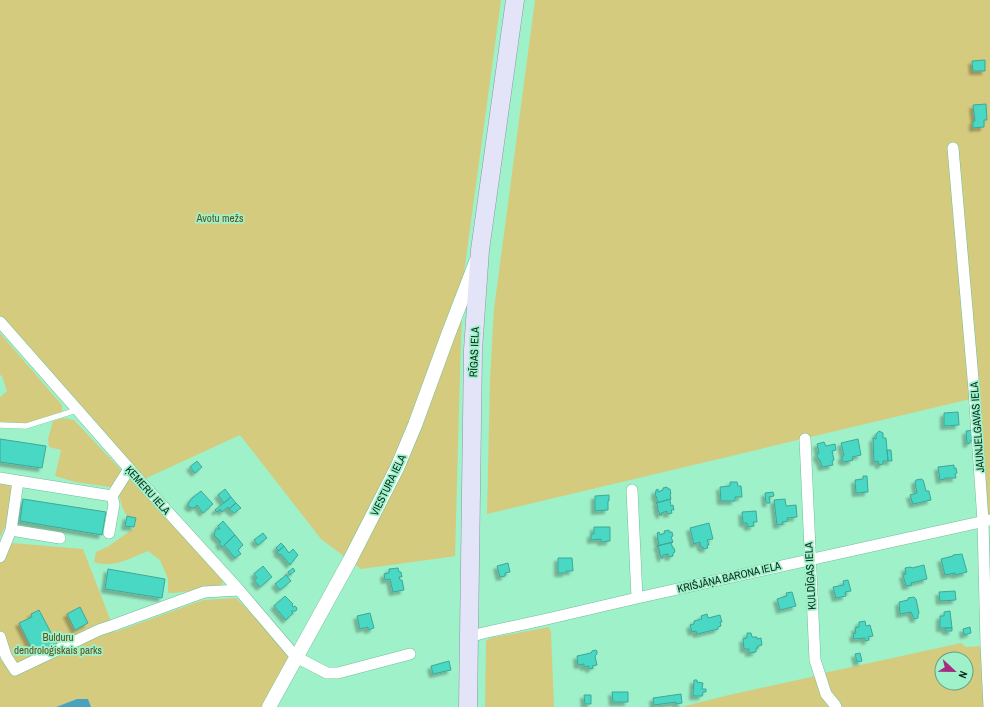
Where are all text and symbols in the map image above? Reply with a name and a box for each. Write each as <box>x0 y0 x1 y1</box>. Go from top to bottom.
park label: Avotu mežs <box>196 211 244 225</box>
street label: RĪGAS IELA <box>466 326 482 377</box>
street label: JAUNJELGAVAS IELA <box>967 380 987 473</box>
street label: VIESTURA IELA <box>367 451 409 518</box>
street label: ĶEMERU IELA <box>123 463 174 518</box>
street label: KULDĪGAS IELA <box>801 541 819 610</box>
street label: KRIŠJĀŅA BARONA IELA <box>676 558 783 596</box>
park label: Bulduru dendroloģiskais parks <box>14 630 103 657</box>
north arrow <box>934 651 974 691</box>
text: N <box>956 669 971 680</box>

